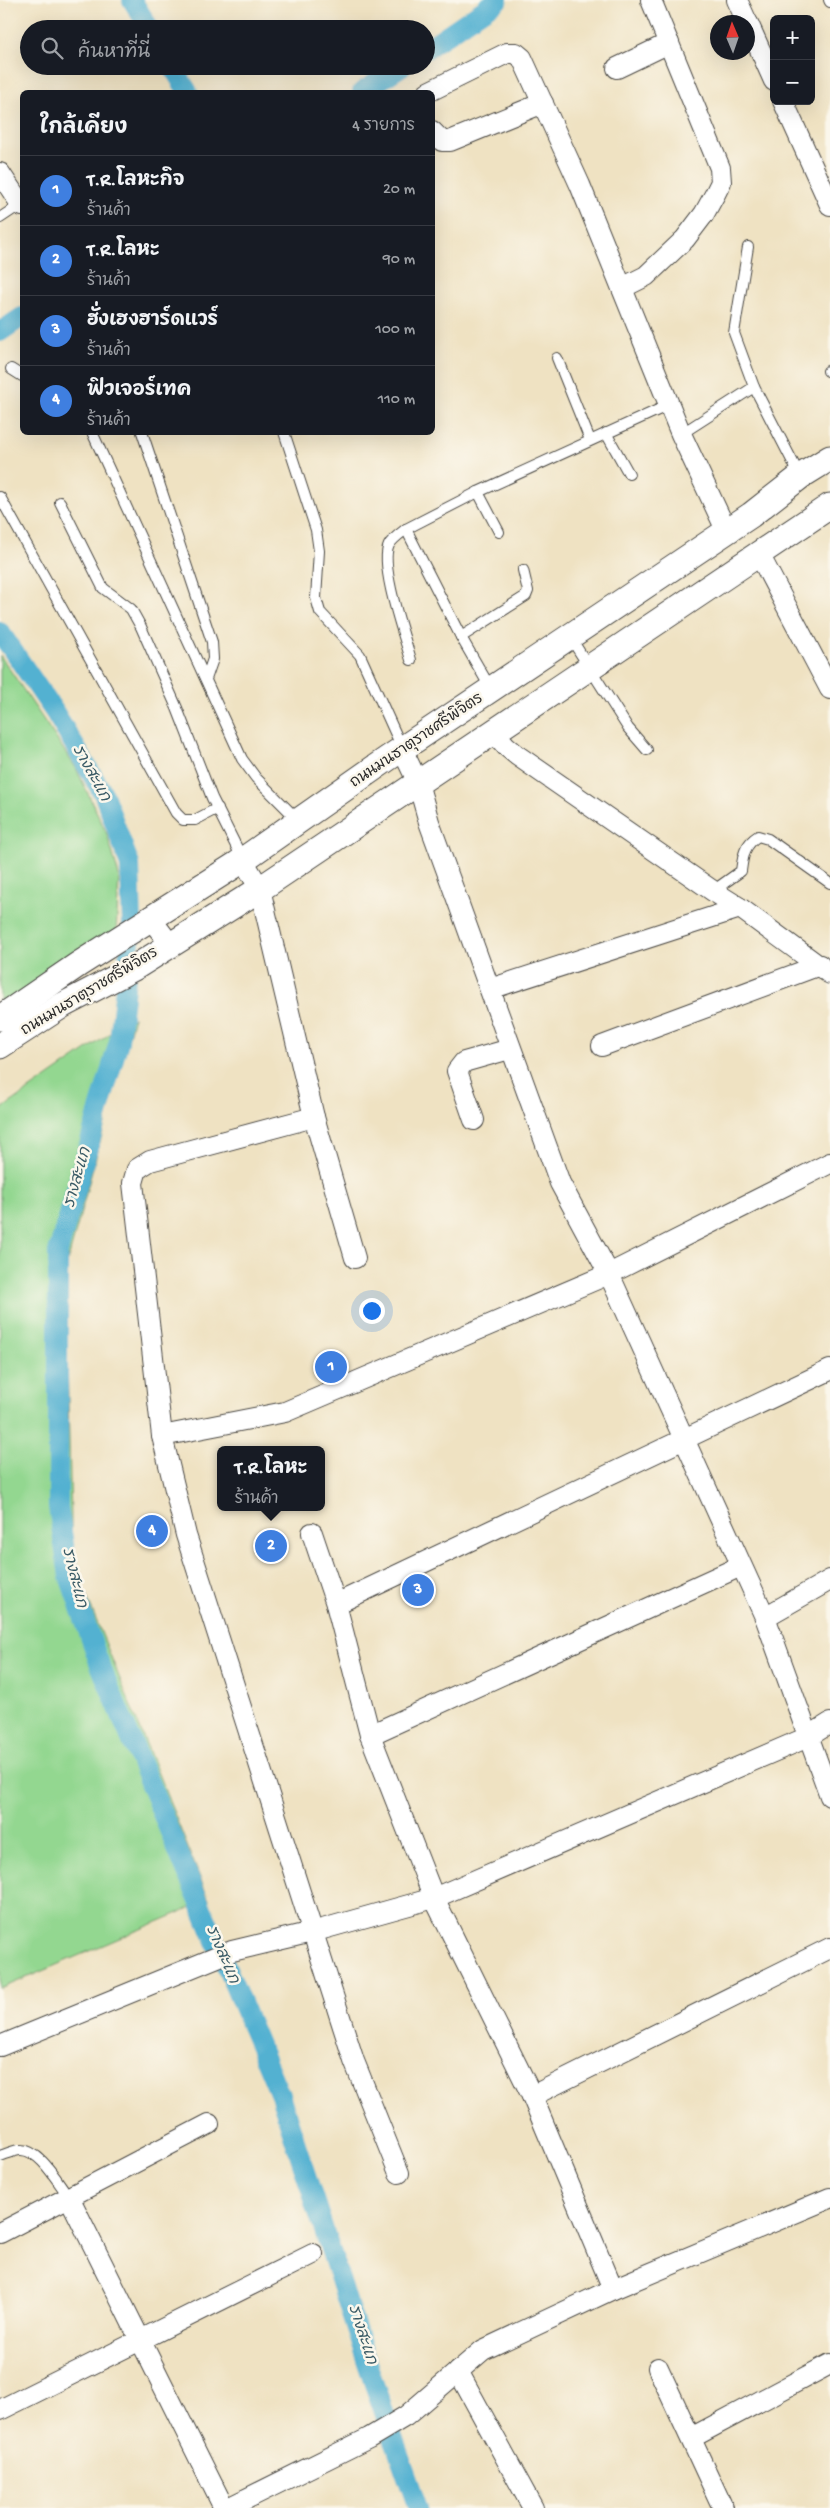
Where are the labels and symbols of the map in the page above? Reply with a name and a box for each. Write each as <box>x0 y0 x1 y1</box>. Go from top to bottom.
north arrow <box>710 15 755 60</box>
street label: ถนนมนธาตุราชศรีพิจิตร <box>346 688 487 792</box>
water label: รางสะแก <box>67 743 114 806</box>
street label: ถนนมนธาตุราชศรีพิจิตร <box>17 942 162 1040</box>
water label: รางสะแก <box>61 1145 97 1210</box>
your location <box>359 1298 385 1324</box>
pin: 1 <box>315 1348 347 1386</box>
pin: 4 <box>136 1512 168 1550</box>
pin: 2 <box>255 1527 287 1565</box>
water label: รางสะแก <box>56 1546 90 1611</box>
pin: 3 <box>402 1571 434 1609</box>
water label: รางสะแก <box>200 1923 242 1988</box>
water label: รางสะแก <box>342 2303 380 2368</box>

